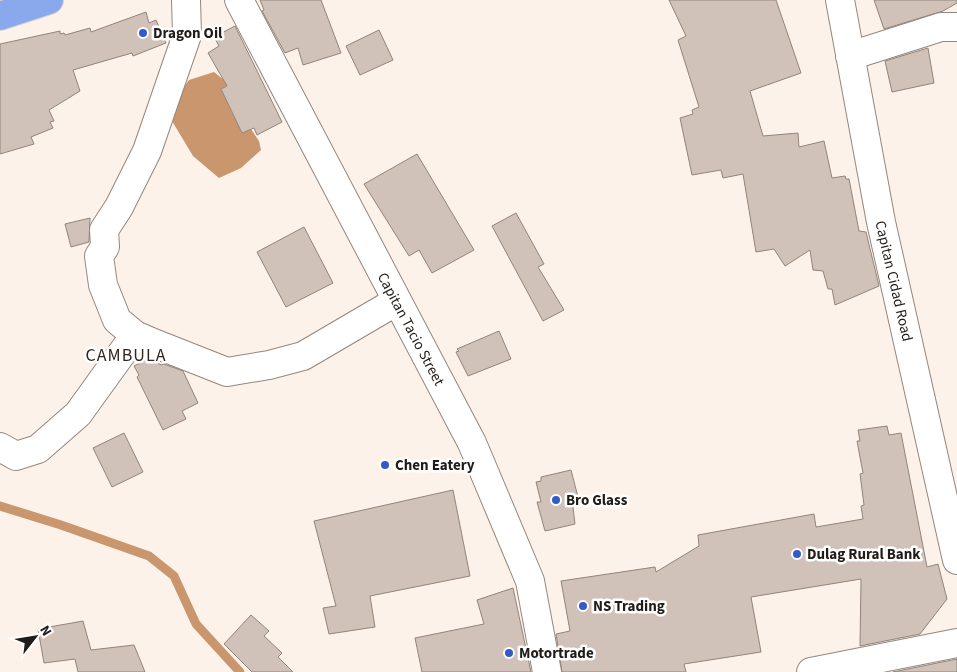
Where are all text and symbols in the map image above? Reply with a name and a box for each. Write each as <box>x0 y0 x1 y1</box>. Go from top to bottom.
place label: Dragon Oil <box>153 23 223 44</box>
marker: Dragon Oil <box>137 27 149 39</box>
street label: Capitan Cidad Road <box>869 219 918 344</box>
street label: Capitan Tacio Street <box>372 269 449 390</box>
district label: CAMBULA <box>86 343 166 368</box>
place label: Chen Eatery <box>395 455 475 476</box>
marker: Chen Eatery <box>379 459 391 471</box>
place label: Bro Glass <box>566 490 628 511</box>
marker: Bro Glass <box>550 494 562 506</box>
place label: Dulag Rural Bank <box>807 544 921 565</box>
marker: Dulag Rural Bank <box>791 548 803 560</box>
place label: NS Trading <box>593 596 665 617</box>
marker: NS Trading <box>577 600 589 612</box>
north arrow <box>10 612 60 662</box>
text: N <box>34 622 56 640</box>
place label: Motortrade <box>519 643 594 664</box>
marker: Motortrade <box>503 647 515 659</box>

